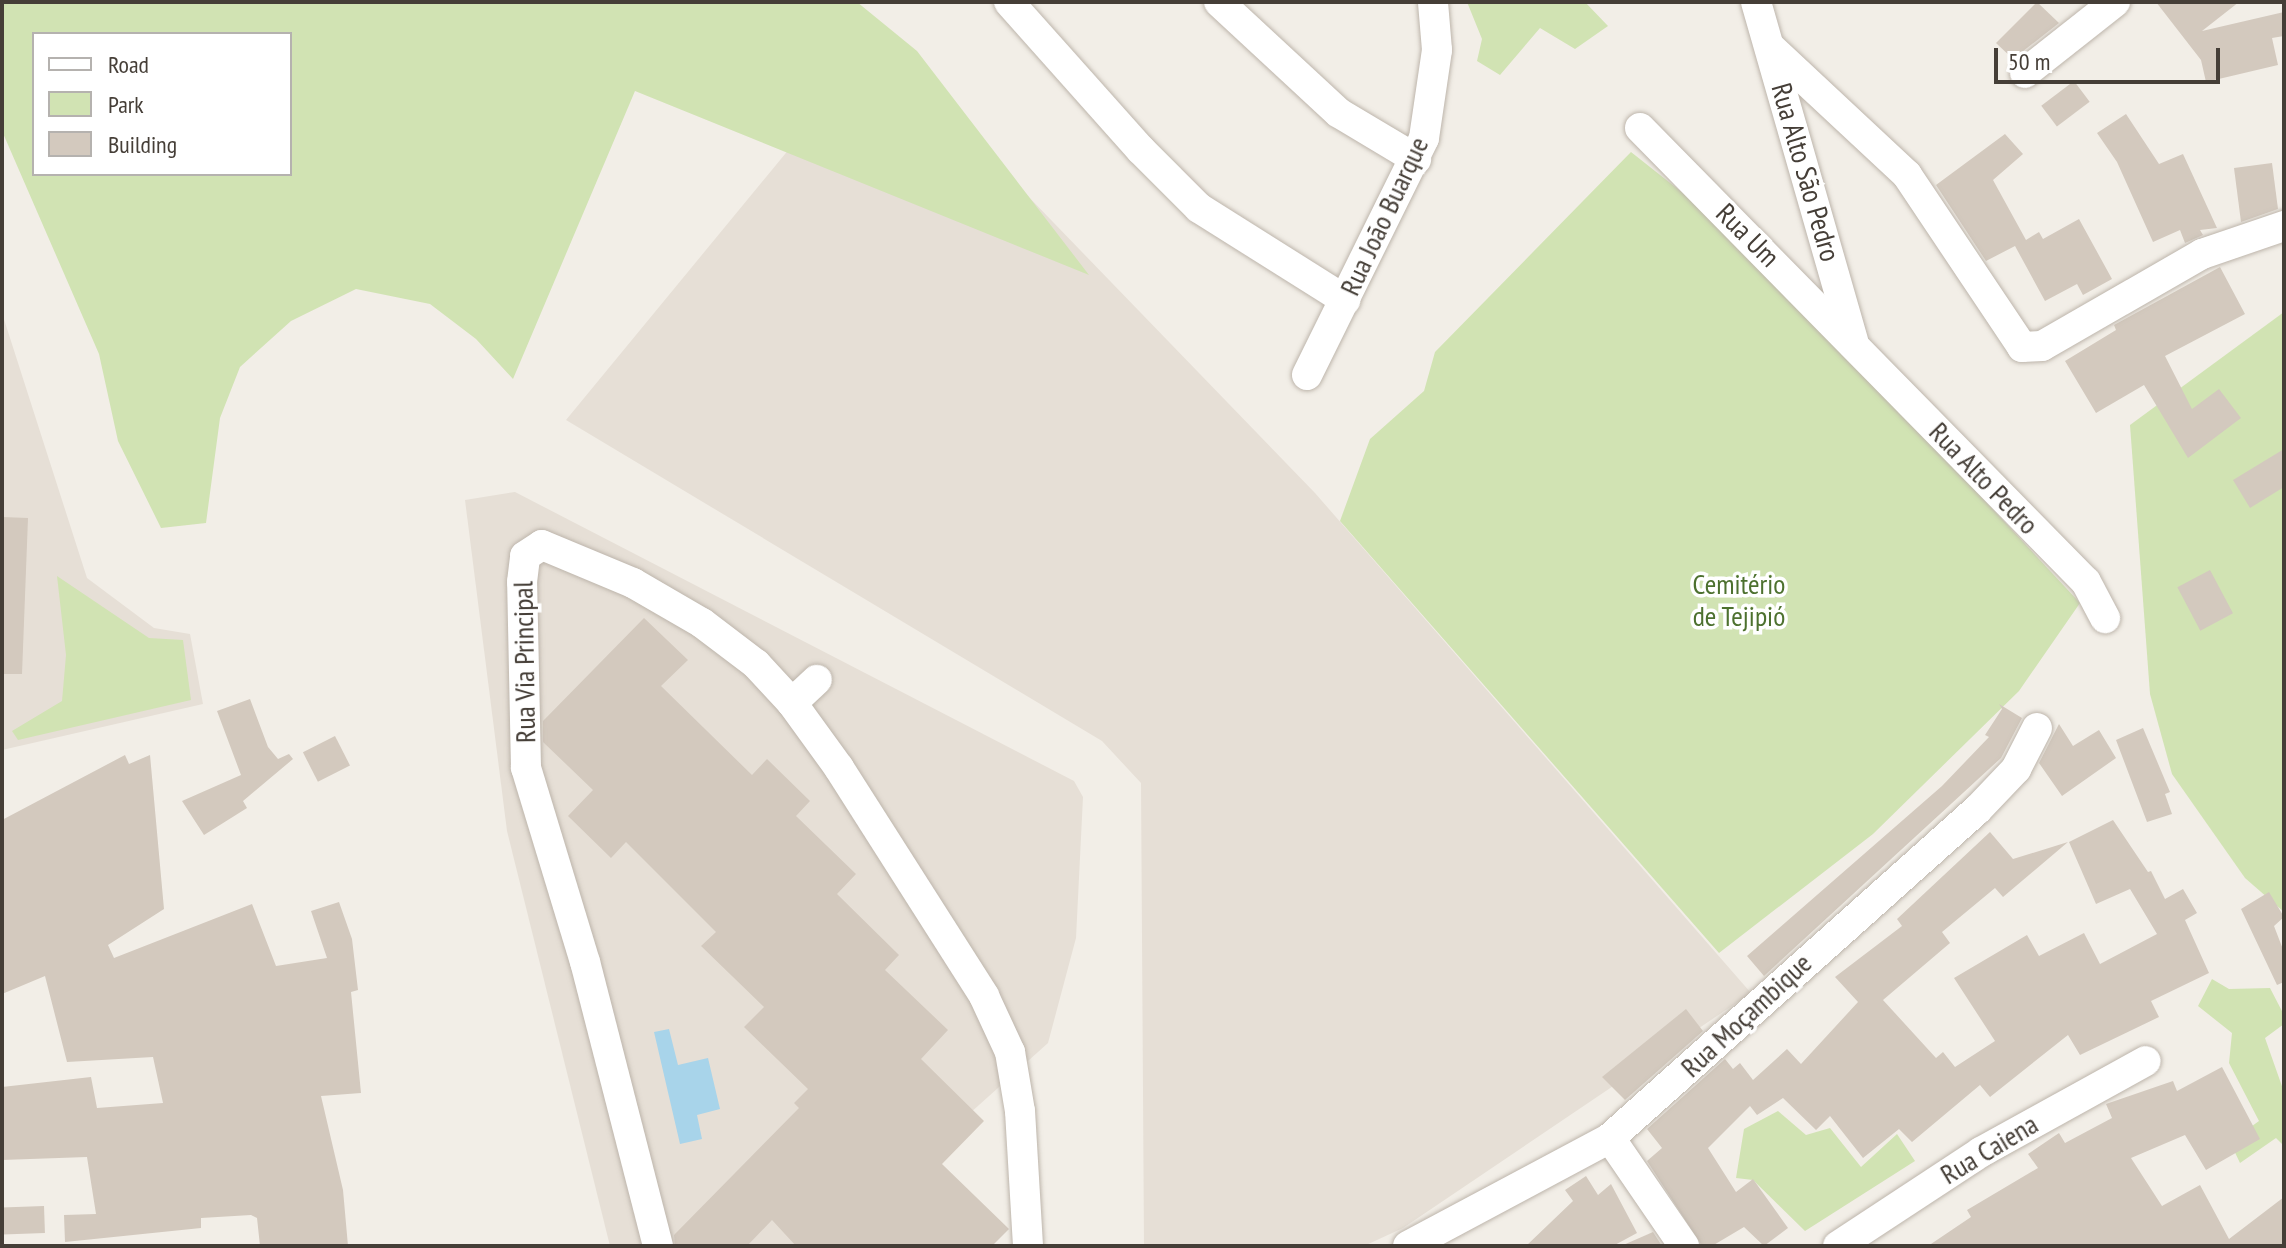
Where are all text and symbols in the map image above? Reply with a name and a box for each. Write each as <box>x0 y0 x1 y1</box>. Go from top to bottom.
legend <box>32 32 292 176</box>
scale bar <box>1998 32 2224 82</box>
text: 50 m <box>2008 46 2050 77</box>
text: Road <box>108 49 149 80</box>
street label: Rua Alto São Pedro <box>1764 79 1848 265</box>
text: Park <box>108 89 144 120</box>
text: Building <box>108 129 177 160</box>
street label: Rua João Buarque <box>1333 131 1435 301</box>
street label: Rua Um <box>1709 196 1787 274</box>
street label: Rua Alto Pedro <box>1922 415 2046 541</box>
park label: Cemitério de Tejipió <box>1692 567 1786 633</box>
street label: Rua Via Principal <box>506 580 542 744</box>
street label: Rua Moçambique <box>1674 946 1818 1084</box>
street label: Rua Caiena <box>1934 1107 2044 1191</box>

